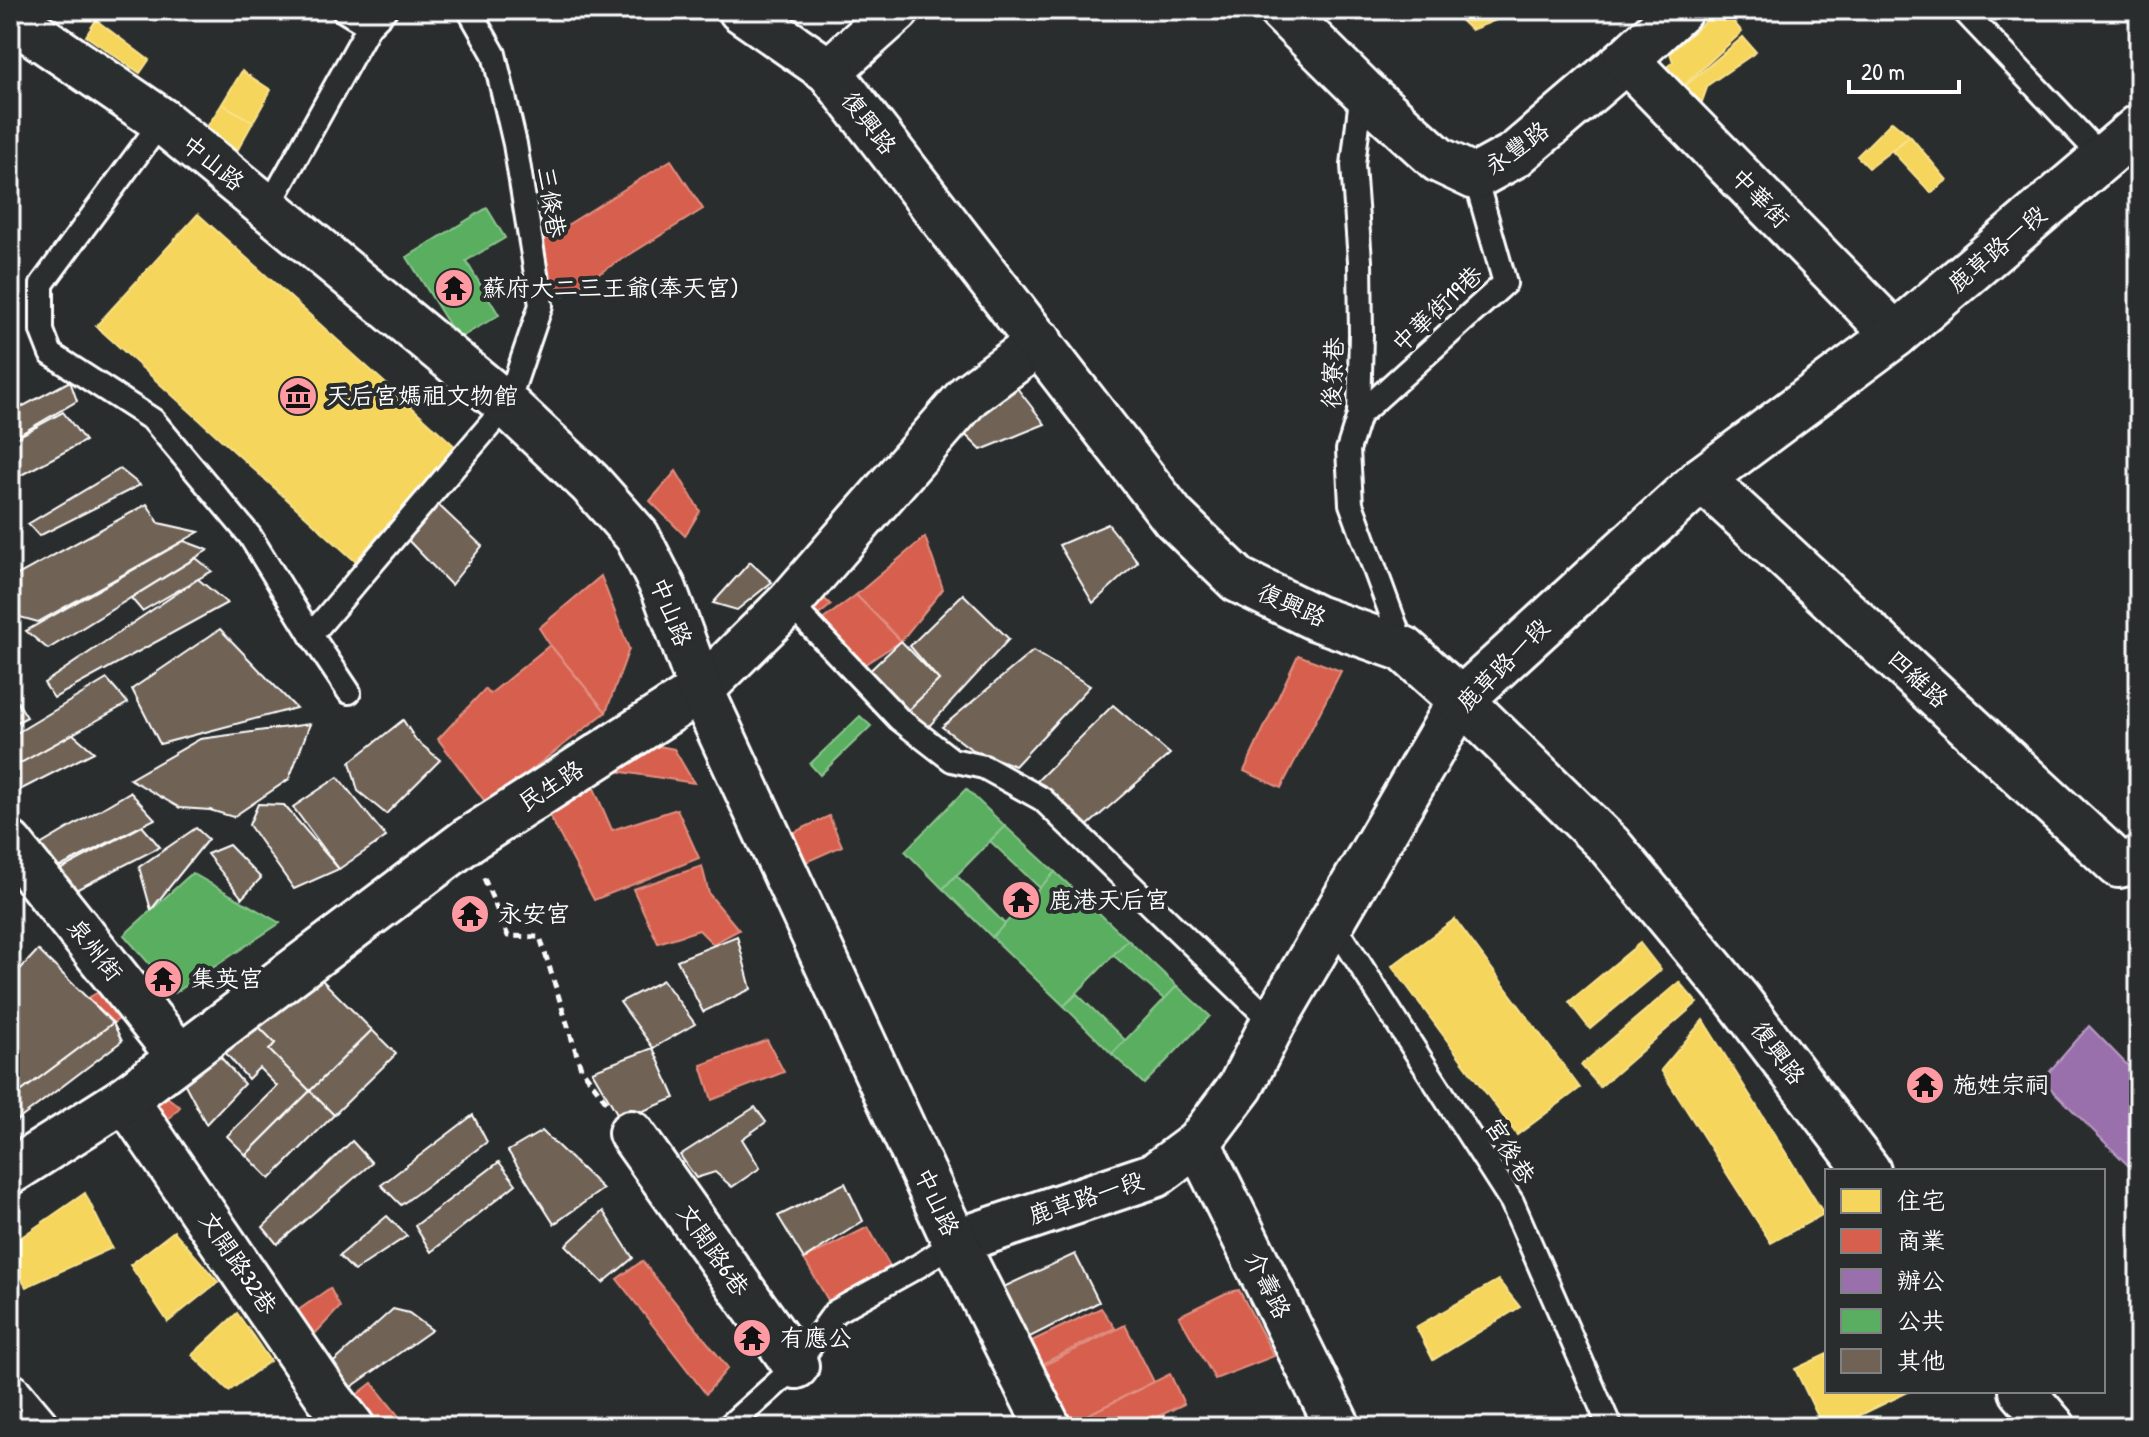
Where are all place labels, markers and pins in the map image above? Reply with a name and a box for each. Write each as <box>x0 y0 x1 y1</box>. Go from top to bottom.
temple icon: 蘇府大二三王爺(奉天宮) <box>433 267 475 309</box>
place label: 蘇府大二三王爺(奉天宮) <box>482 271 739 303</box>
museum icon: 天后宮媽祖文物館 <box>277 375 319 417</box>
place label: 天后宮媽祖文物館 <box>326 379 518 411</box>
temple icon: 鹿港天后宮 <box>1000 879 1042 921</box>
place label: 鹿港天后宮 <box>1049 883 1169 915</box>
temple icon: 永安宮 <box>449 893 491 935</box>
place label: 永安宮 <box>498 897 570 929</box>
temple icon: 集英宮 <box>142 958 184 1000</box>
place label: 集英宮 <box>191 962 263 994</box>
temple icon: 施姓宗祠 <box>1904 1064 1946 1106</box>
place label: 施姓宗祠 <box>1953 1068 2049 1100</box>
temple icon: 有應公 <box>731 1317 773 1359</box>
place label: 有應公 <box>780 1321 852 1353</box>

